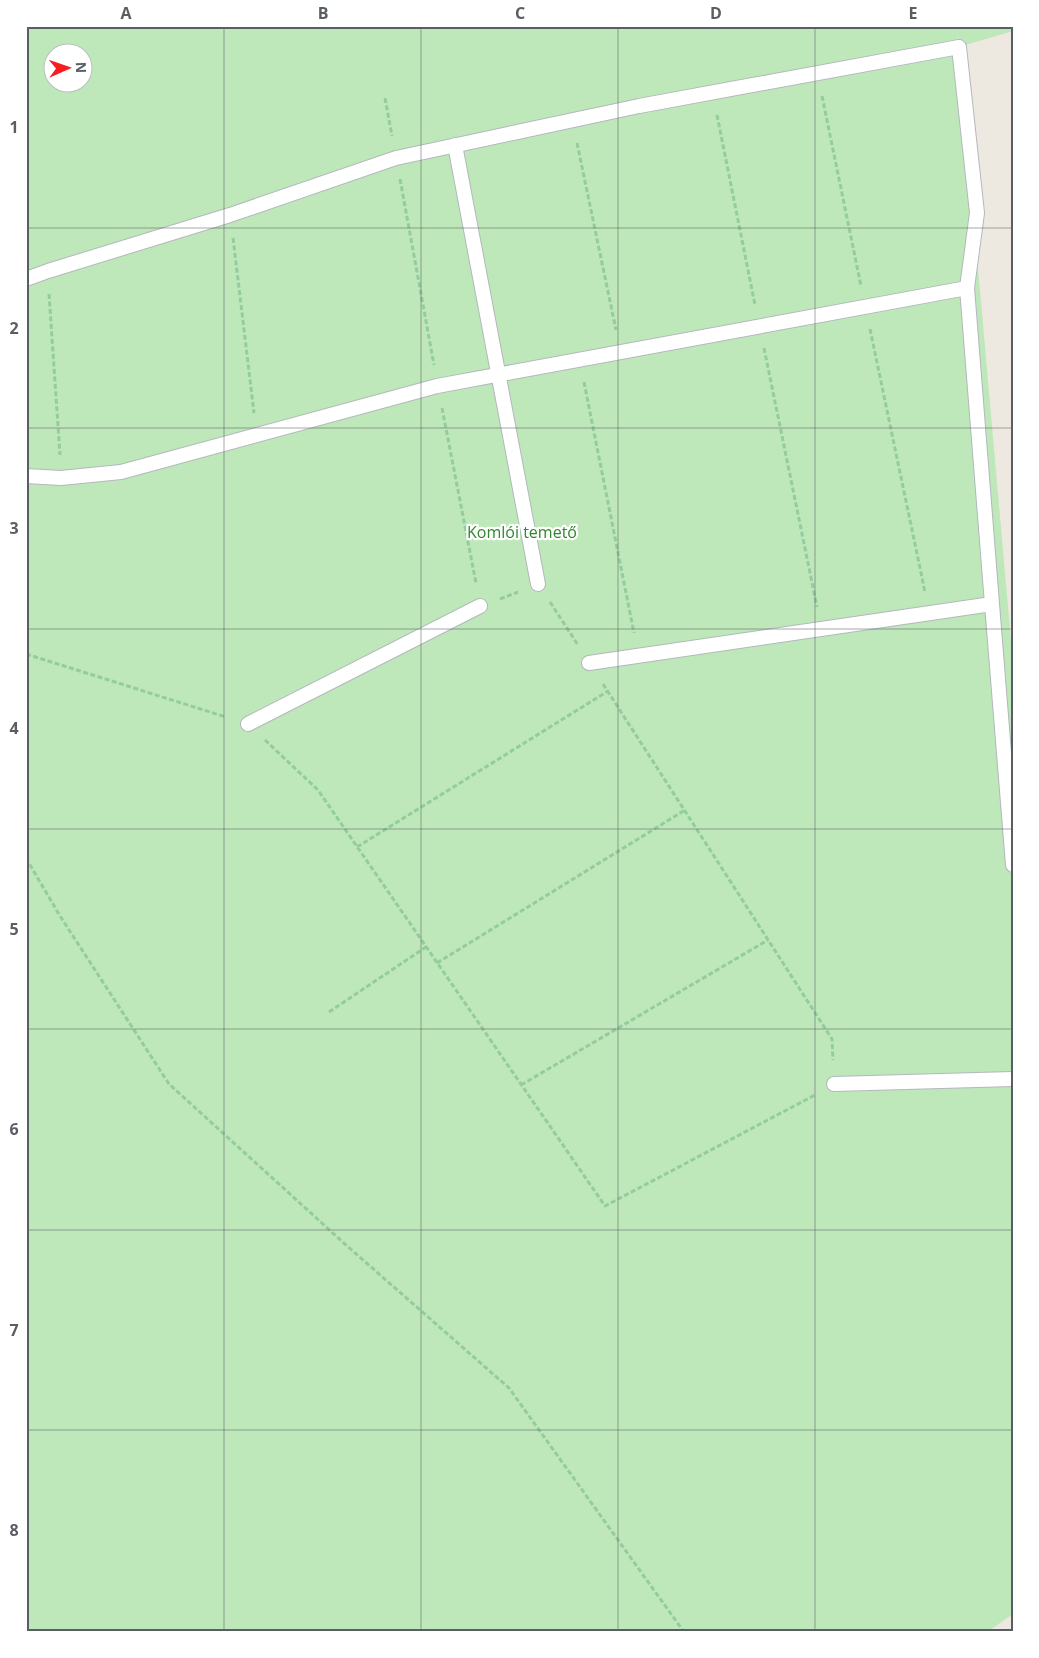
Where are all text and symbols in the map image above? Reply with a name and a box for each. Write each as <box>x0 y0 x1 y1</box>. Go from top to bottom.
text: A <box>120 2 132 24</box>
text: B <box>318 2 328 24</box>
text: C <box>515 2 525 24</box>
text: D <box>710 2 722 24</box>
text: E <box>909 2 918 24</box>
north arrow <box>42 42 92 92</box>
text: N <box>72 62 91 74</box>
text: 1 <box>9 116 19 138</box>
text: 2 <box>9 317 19 339</box>
text: 3 <box>9 517 19 539</box>
park label: Komlói temető <box>467 521 577 543</box>
text: 4 <box>9 717 19 739</box>
text: 5 <box>9 918 19 940</box>
text: 6 <box>9 1118 19 1140</box>
text: 7 <box>9 1319 19 1341</box>
text: 8 <box>9 1519 19 1541</box>

